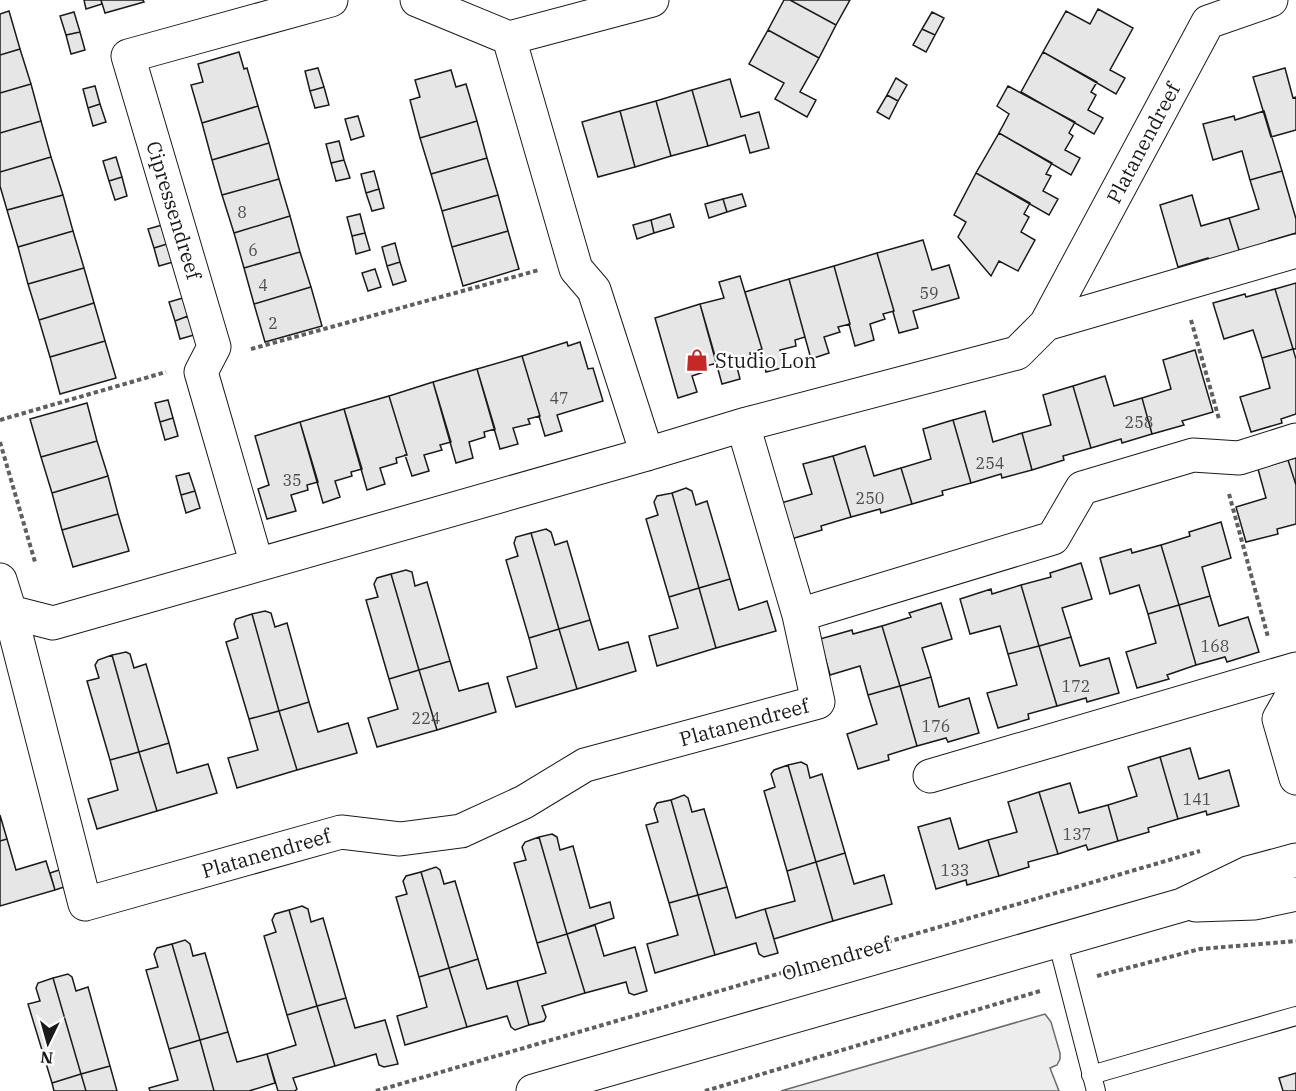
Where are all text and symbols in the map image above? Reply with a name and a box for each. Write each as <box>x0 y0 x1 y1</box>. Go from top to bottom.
street label: Platanendreef <box>1100 77 1187 208</box>
street label: Cipressendreef <box>140 138 208 284</box>
house number: 8 <box>237 202 247 222</box>
house number: 6 <box>248 240 258 260</box>
house number: 4 <box>258 275 268 295</box>
house number: 59 <box>919 283 939 303</box>
house number: 2 <box>268 313 278 333</box>
shop icon: Studio Lon <box>684 347 710 373</box>
place label: Studio Lon <box>715 347 817 374</box>
house number: 47 <box>549 388 569 408</box>
house number: 258 <box>1125 412 1153 432</box>
house number: 254 <box>976 453 1004 473</box>
house number: 35 <box>282 470 302 490</box>
house number: 250 <box>856 488 884 508</box>
house number: 168 <box>1201 636 1229 656</box>
house number: 172 <box>1062 676 1090 696</box>
street label: Platanendreef <box>676 691 813 752</box>
house number: 224 <box>412 708 440 728</box>
house number: 176 <box>922 716 950 736</box>
house number: 141 <box>1183 789 1211 809</box>
street label: Platanendreef <box>198 821 335 884</box>
house number: 137 <box>1063 824 1091 844</box>
house number: 133 <box>941 860 969 880</box>
street label: Olmendreef <box>778 929 895 986</box>
north arrow <box>18 1013 78 1073</box>
text: N <box>40 1047 54 1068</box>

